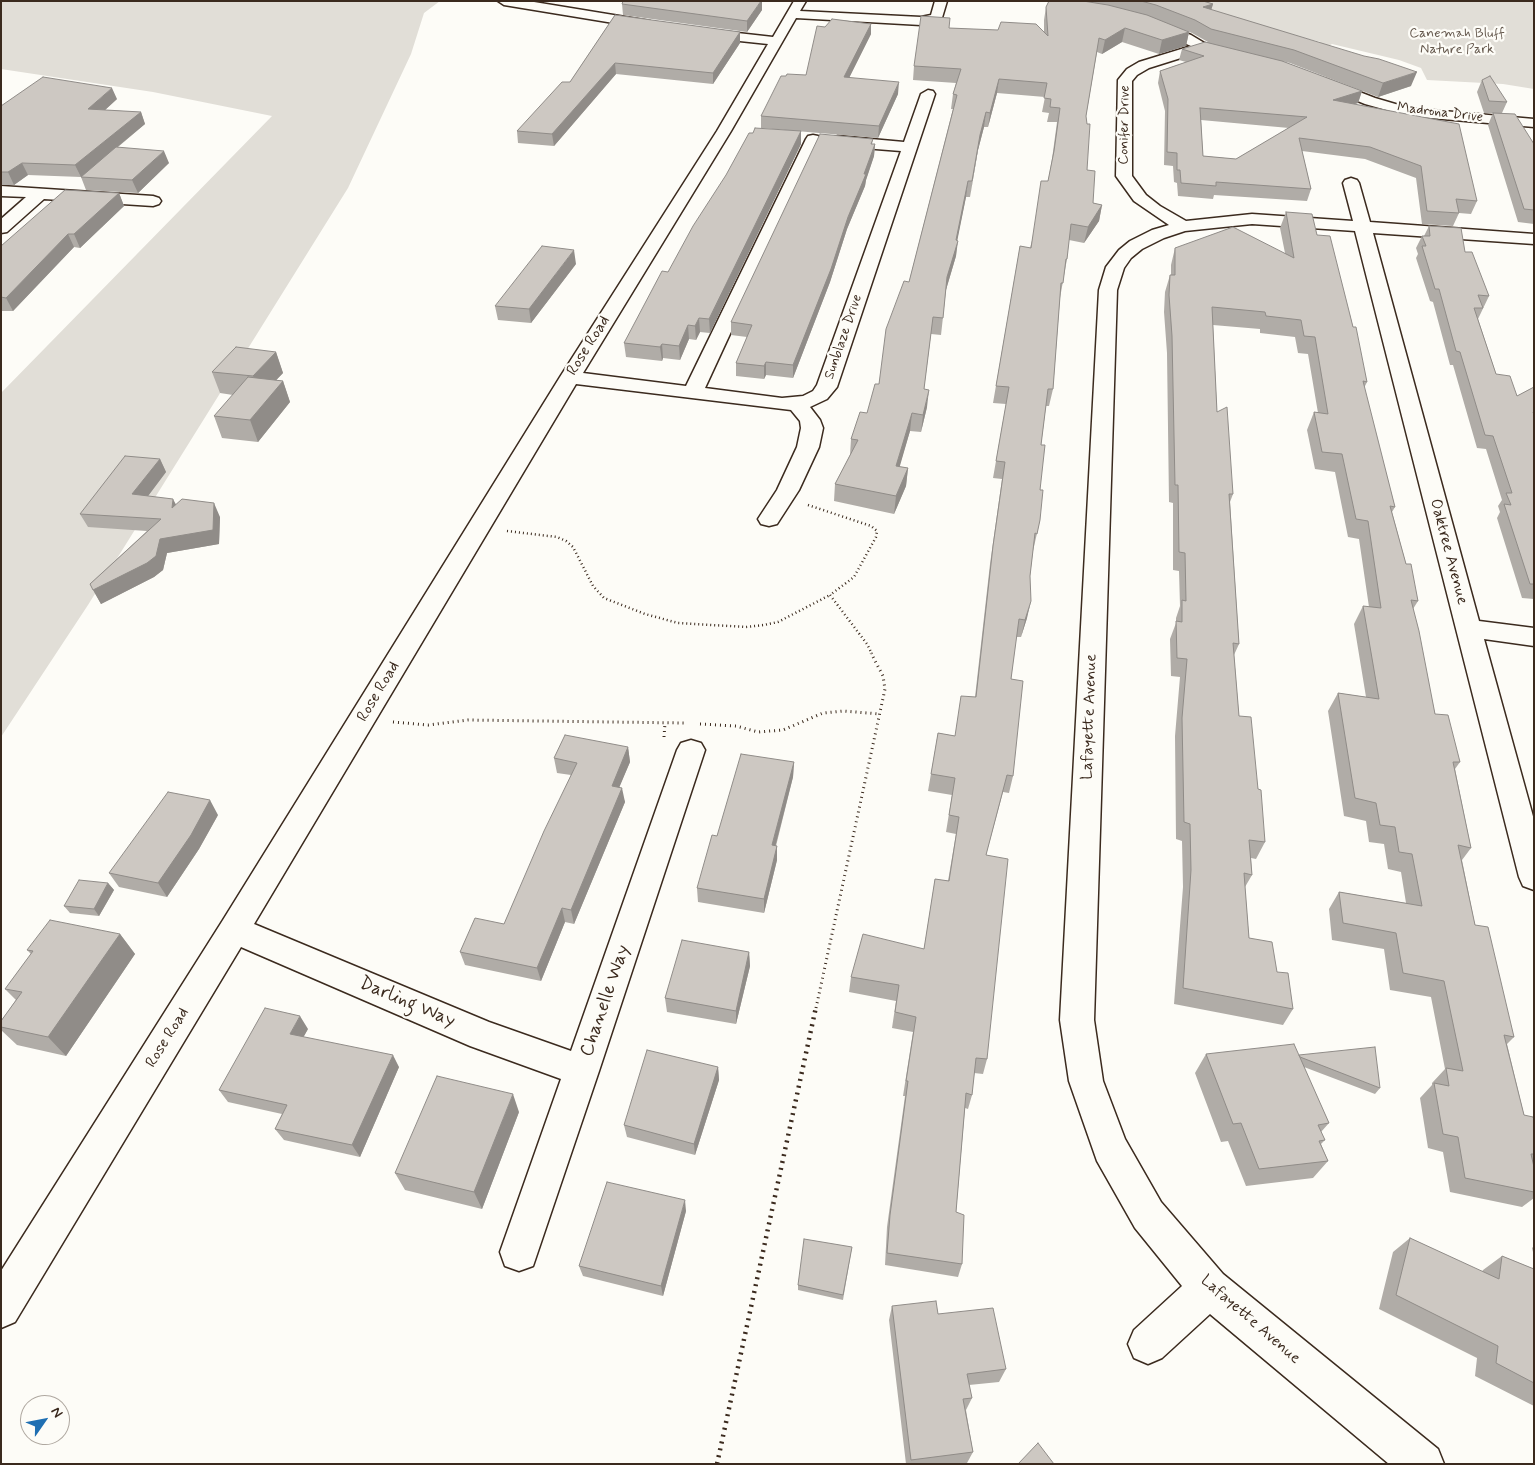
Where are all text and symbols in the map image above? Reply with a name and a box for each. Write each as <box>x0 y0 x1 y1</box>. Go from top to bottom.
park label: Canemah Bluff Nature Park <box>1409 26 1505 58</box>
street label: Conifer Drive <box>1116 85 1134 165</box>
street label: Madrona Drive <box>1396 99 1484 127</box>
street label: Sunblaze Drive <box>822 292 866 382</box>
street label: Rose Road <box>563 313 615 379</box>
street label: Oaktree Avenue <box>1425 497 1471 607</box>
street label: Lafayette Avenue <box>1078 654 1102 780</box>
street label: Rose Road <box>354 658 404 726</box>
street label: Chanelle Way <box>576 942 636 1060</box>
street label: Darling Way <box>356 973 458 1033</box>
street label: Rose Road <box>142 1005 194 1071</box>
street label: Lafayette Avenue <box>1196 1271 1304 1369</box>
north arrow <box>20 1395 70 1445</box>
text: N <box>47 1404 67 1421</box>

